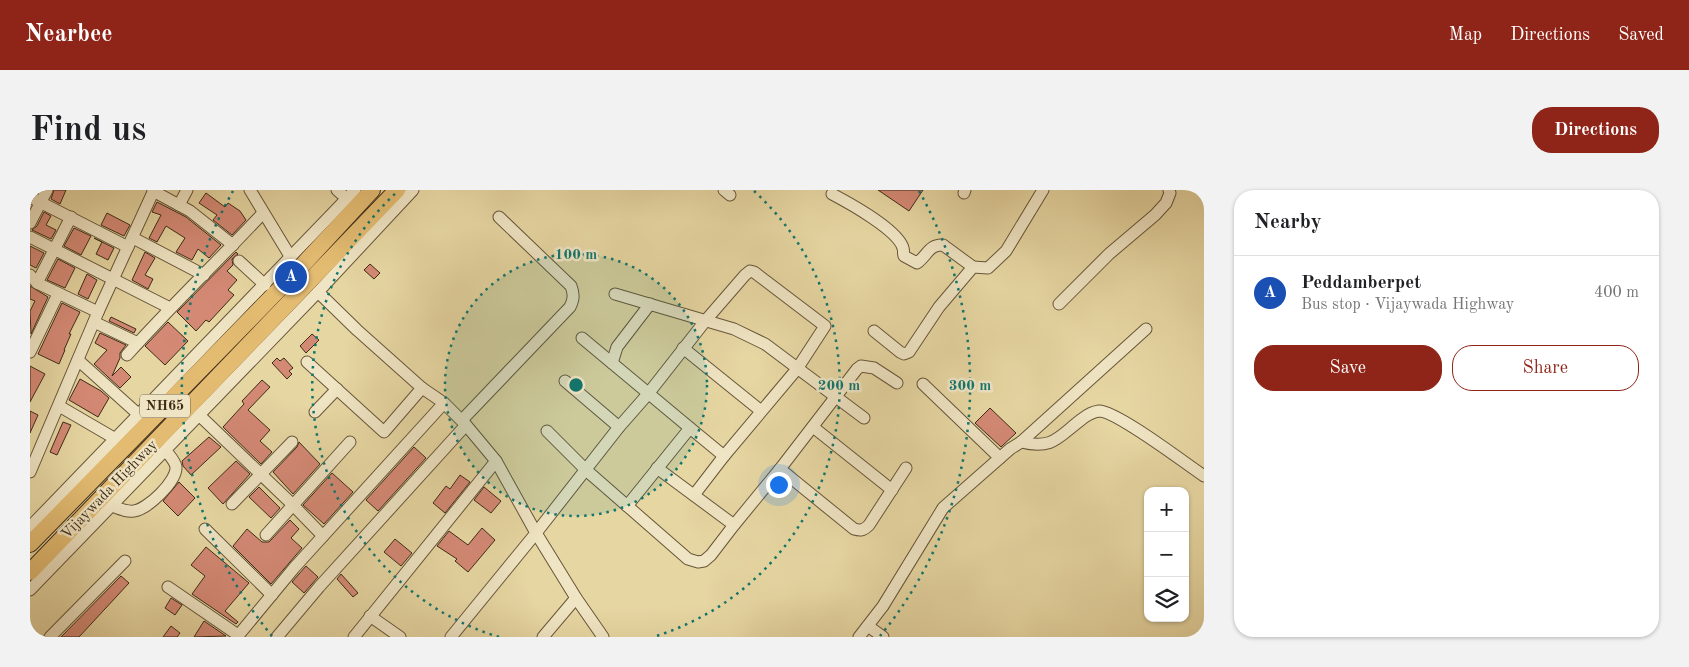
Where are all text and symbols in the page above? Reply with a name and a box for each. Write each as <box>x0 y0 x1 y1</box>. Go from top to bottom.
text: Nearbee <box>25 23 113 47</box>
text: Map <box>1449 26 1482 44</box>
text: Directions <box>1510 26 1590 44</box>
text: Saved <box>1618 26 1664 44</box>
button: Directions <box>1532 107 1659 153</box>
text: Find us <box>30 113 146 148</box>
text: Nearby <box>1254 212 1322 233</box>
text: 100 m <box>555 248 597 263</box>
pin: A <box>275 258 307 296</box>
text: Peddamberpet <box>1301 274 1421 293</box>
text: A <box>1264 285 1276 301</box>
text: 400 m <box>1594 285 1639 301</box>
text: Bus stop · Vijaywada Highway <box>1301 297 1514 313</box>
button: Save <box>1254 345 1442 391</box>
button: Share <box>1452 345 1639 391</box>
centre of rings <box>567 376 585 394</box>
text: 200 m <box>818 379 860 394</box>
text: 300 m <box>949 379 991 394</box>
road number: NH65 <box>140 395 190 418</box>
street label: Vijaywada Highway <box>59 438 161 542</box>
your location <box>766 472 792 498</box>
map controls <box>1144 487 1189 622</box>
button: + <box>1144 487 1189 532</box>
button: − <box>1144 532 1189 577</box>
button: layers <box>1144 577 1189 622</box>

